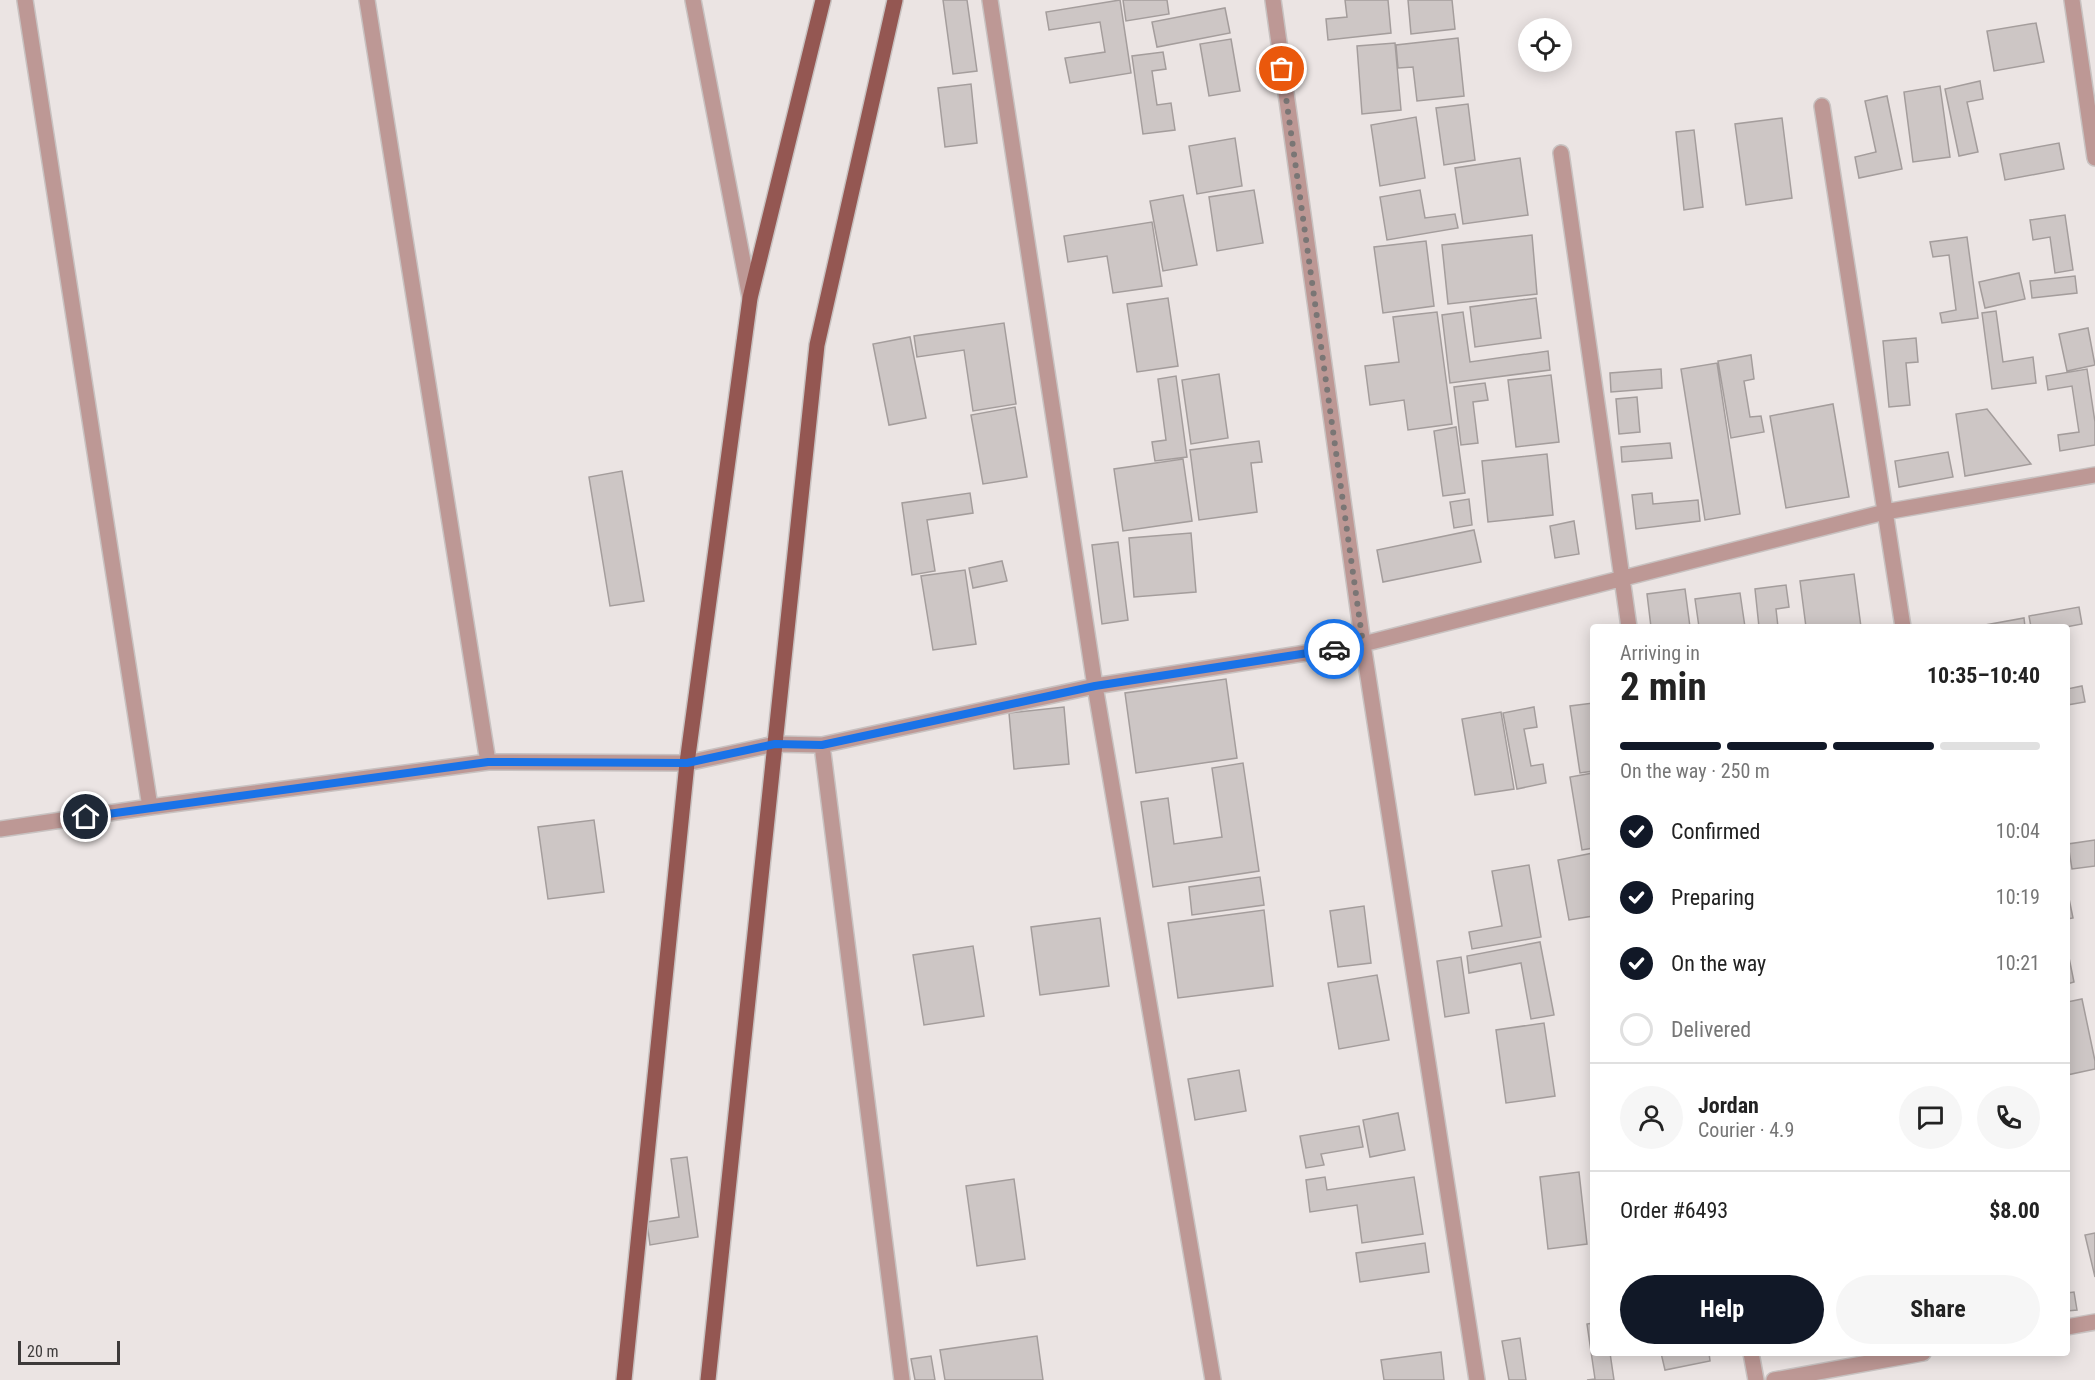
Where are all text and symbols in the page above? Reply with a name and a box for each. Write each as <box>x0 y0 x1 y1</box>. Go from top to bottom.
map controls <box>1518 18 1572 72</box>
button: locate <box>1518 18 1572 72</box>
pin <box>1256 43 1307 94</box>
icon: bag <box>1265 52 1298 85</box>
courier <box>1304 619 1364 679</box>
icon: car <box>1318 633 1351 666</box>
text: Arriving in <box>1620 641 1700 665</box>
text: 10:35–10:40 <box>1927 663 2040 688</box>
text: 2 min <box>1620 664 1707 710</box>
text: On the way · 250 m <box>1620 759 1770 783</box>
pin <box>60 791 111 842</box>
icon: home <box>69 800 102 833</box>
icon: check <box>1620 815 1653 848</box>
text: Confirmed <box>1671 819 1760 844</box>
text: 10:04 <box>1996 819 2040 843</box>
icon: check <box>1620 881 1653 914</box>
text: Preparing <box>1671 885 1755 910</box>
text: 10:19 <box>1996 885 2040 909</box>
icon: check <box>1620 947 1653 980</box>
text: On the way <box>1671 951 1766 976</box>
text: 10:21 <box>1996 951 2040 975</box>
text: Delivered <box>1671 1017 1751 1042</box>
button: person <box>1620 1086 1683 1149</box>
button: chat <box>1899 1086 1962 1149</box>
button: phone <box>1977 1086 2040 1149</box>
text: Jordan <box>1698 1093 1759 1118</box>
text: Courier · 4.9 <box>1698 1118 1794 1142</box>
text: Order #6493 <box>1620 1198 1728 1223</box>
text: $8.00 <box>1989 1198 2040 1223</box>
button: Help <box>1620 1275 1824 1344</box>
button: Share <box>1836 1275 2040 1344</box>
scale bar <box>18 1338 120 1366</box>
text: 20 m <box>27 1342 59 1361</box>

